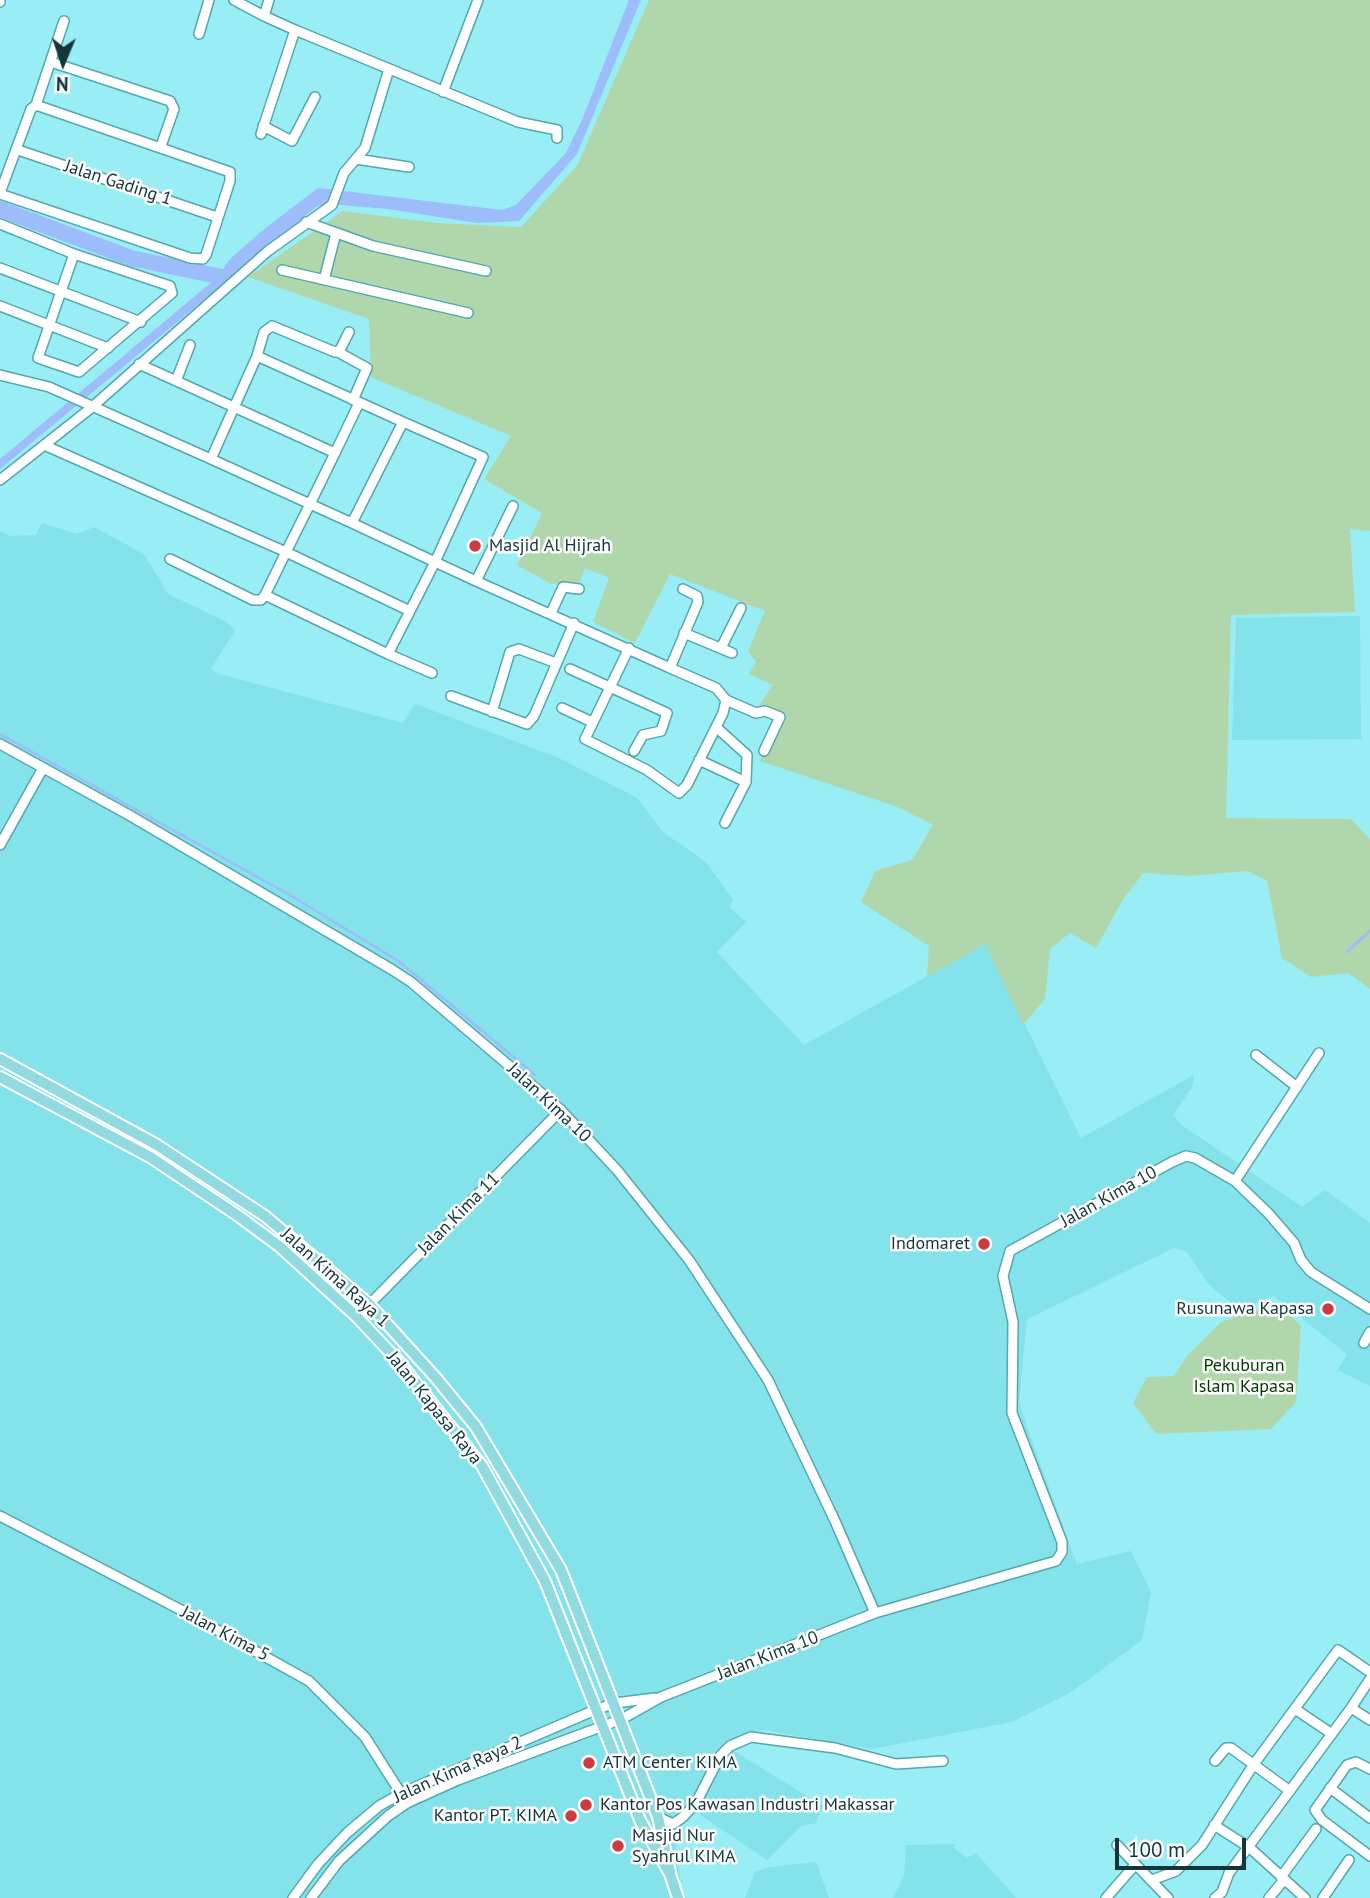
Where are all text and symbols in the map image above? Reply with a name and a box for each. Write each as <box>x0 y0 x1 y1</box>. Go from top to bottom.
north arrow <box>28 28 98 98</box>
text: N <box>56 72 69 96</box>
street label: Jalan Gading 1 <box>62 155 174 211</box>
place label: Masjid Al Hijrah <box>489 535 611 557</box>
marker: Masjid Al Hijrah <box>467 538 483 554</box>
street label: Jalan Kima 10 <box>503 1059 595 1147</box>
street label: Jalan Kima 10 <box>1057 1162 1161 1232</box>
street label: Jalan Kima 11 <box>414 1169 504 1259</box>
street label: Jalan Kima Raya 1 <box>276 1224 394 1332</box>
place label: Indomaret <box>891 1233 970 1255</box>
marker: Indomaret <box>976 1236 992 1252</box>
place label: Rusunawa Kapasa <box>1176 1298 1314 1320</box>
marker: Rusunawa Kapasa <box>1320 1301 1336 1317</box>
street label: Jalan Kapasa Raya <box>382 1347 486 1469</box>
park label: Pekuburan Islam Kapasa <box>1194 1355 1294 1398</box>
street label: Jalan Kima 5 <box>177 1602 273 1666</box>
street label: Jalan Kima 10 <box>714 1627 822 1685</box>
street label: Jalan Kima Raya 2 <box>390 1732 526 1808</box>
place label: ATM Center KIMA <box>603 1752 737 1774</box>
marker: ATM Center KIMA <box>581 1755 597 1771</box>
place label: Kantor Pos Kawasan Industri Makassar <box>600 1794 895 1816</box>
marker: Kantor Pos Kawasan Industri Makassar <box>578 1797 594 1813</box>
place label: Kantor PT. KIMA <box>434 1805 557 1827</box>
marker: Kantor PT. KIMA <box>563 1808 579 1824</box>
place label: Masjid Nur Syahrul KIMA <box>632 1825 736 1868</box>
scale bar <box>1118 1825 1249 1869</box>
text: 100 m <box>1128 1836 1185 1863</box>
marker: Masjid Nur Syahrul KIMA <box>610 1838 626 1854</box>

